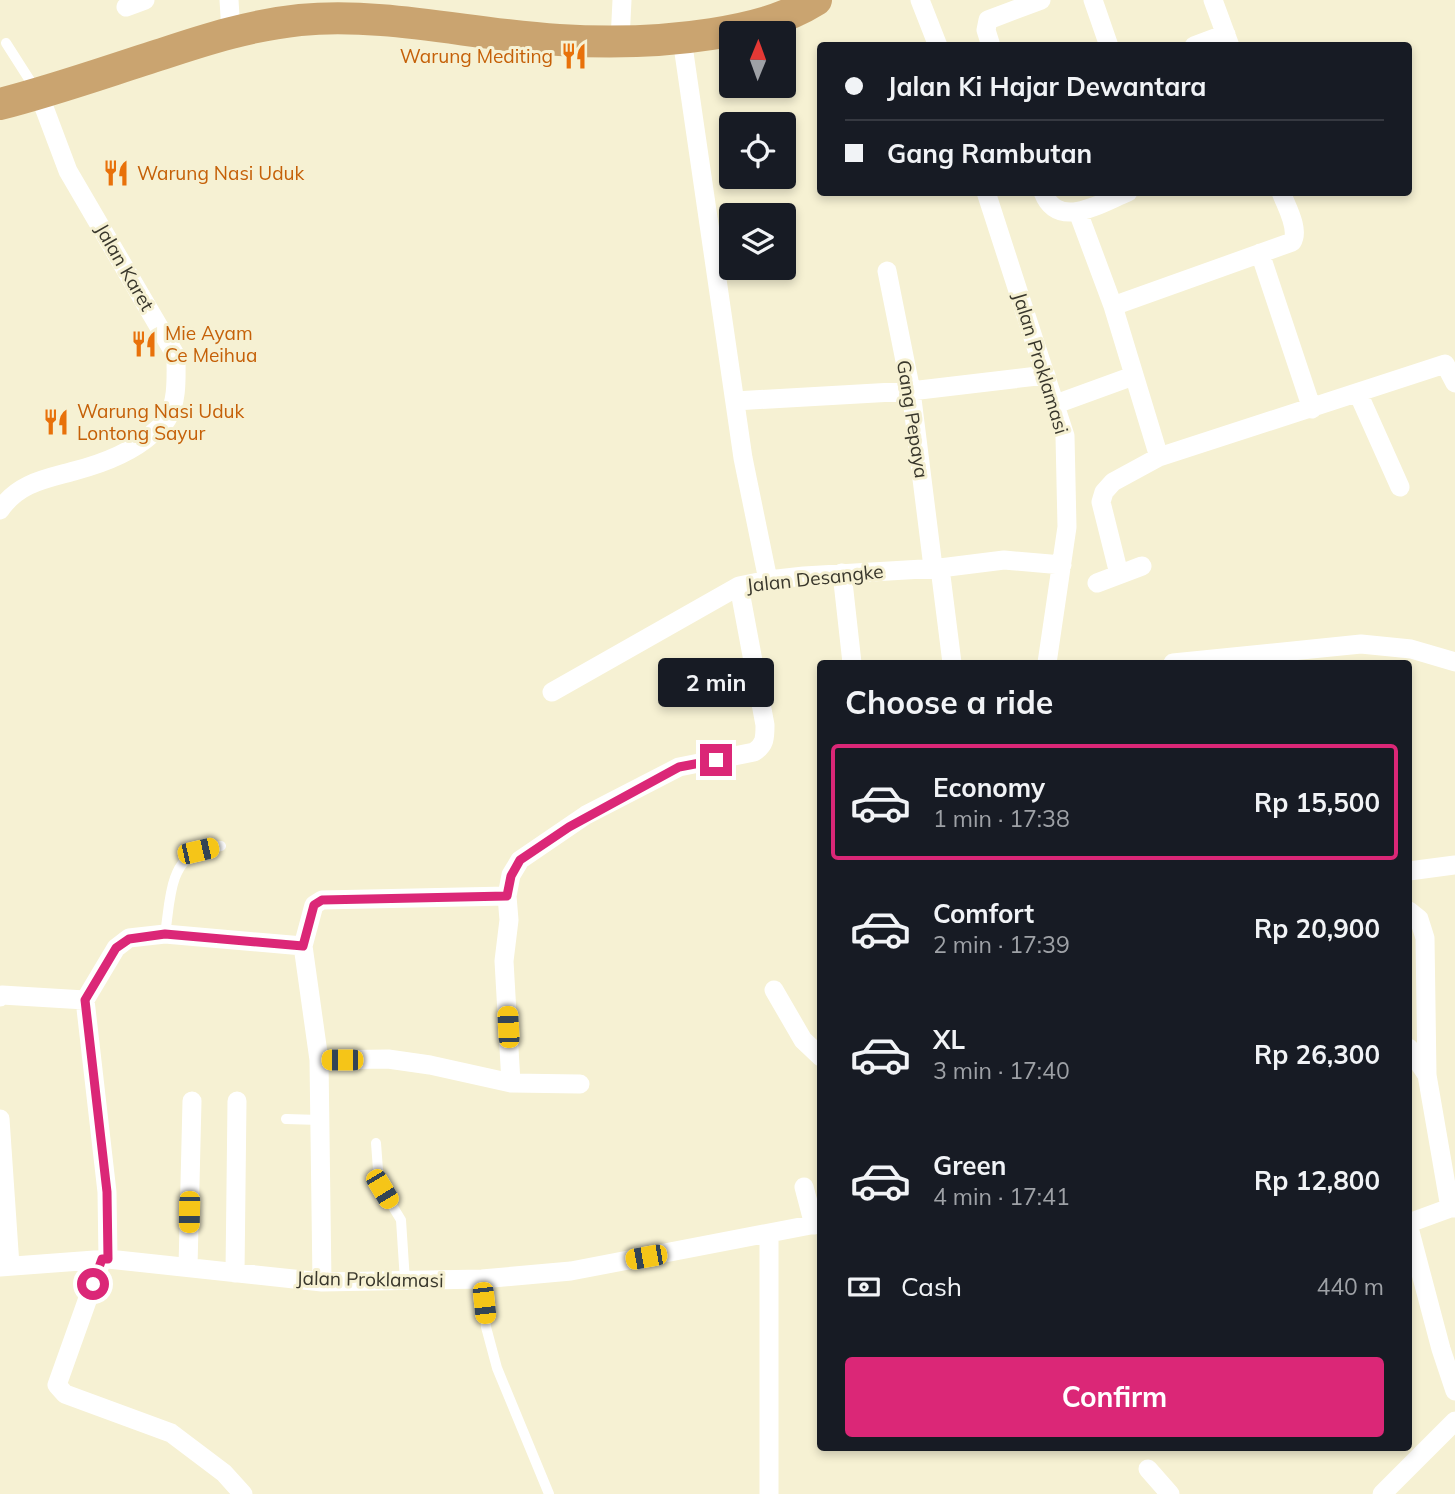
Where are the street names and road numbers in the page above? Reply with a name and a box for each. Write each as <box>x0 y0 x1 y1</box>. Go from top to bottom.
street label: Jalan Karet <box>90 219 160 315</box>
street label: Jalan Proklamasi <box>1008 289 1074 437</box>
street label: Gang Pepaya <box>892 358 934 480</box>
street label: Jalan Desangke <box>745 559 885 597</box>
street label: Jalan Proklamasi <box>296 1266 444 1292</box>

